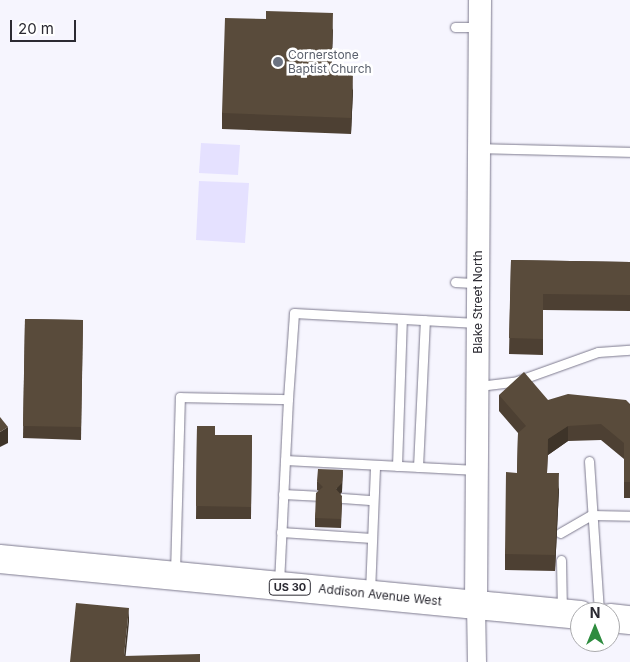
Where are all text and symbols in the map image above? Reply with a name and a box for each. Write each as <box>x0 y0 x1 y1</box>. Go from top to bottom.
scale bar <box>12 10 79 42</box>
text: 20 m <box>18 19 54 38</box>
place label: Cornerstone Baptist Church <box>288 48 372 76</box>
marker: Cornerstone Baptist Church <box>272 56 284 68</box>
street label: Blake Street North <box>471 250 485 354</box>
road number: US 30 <box>269 578 311 596</box>
street label: Addison Avenue West <box>318 581 442 609</box>
north arrow <box>570 602 620 652</box>
text: N <box>590 604 600 621</box>

